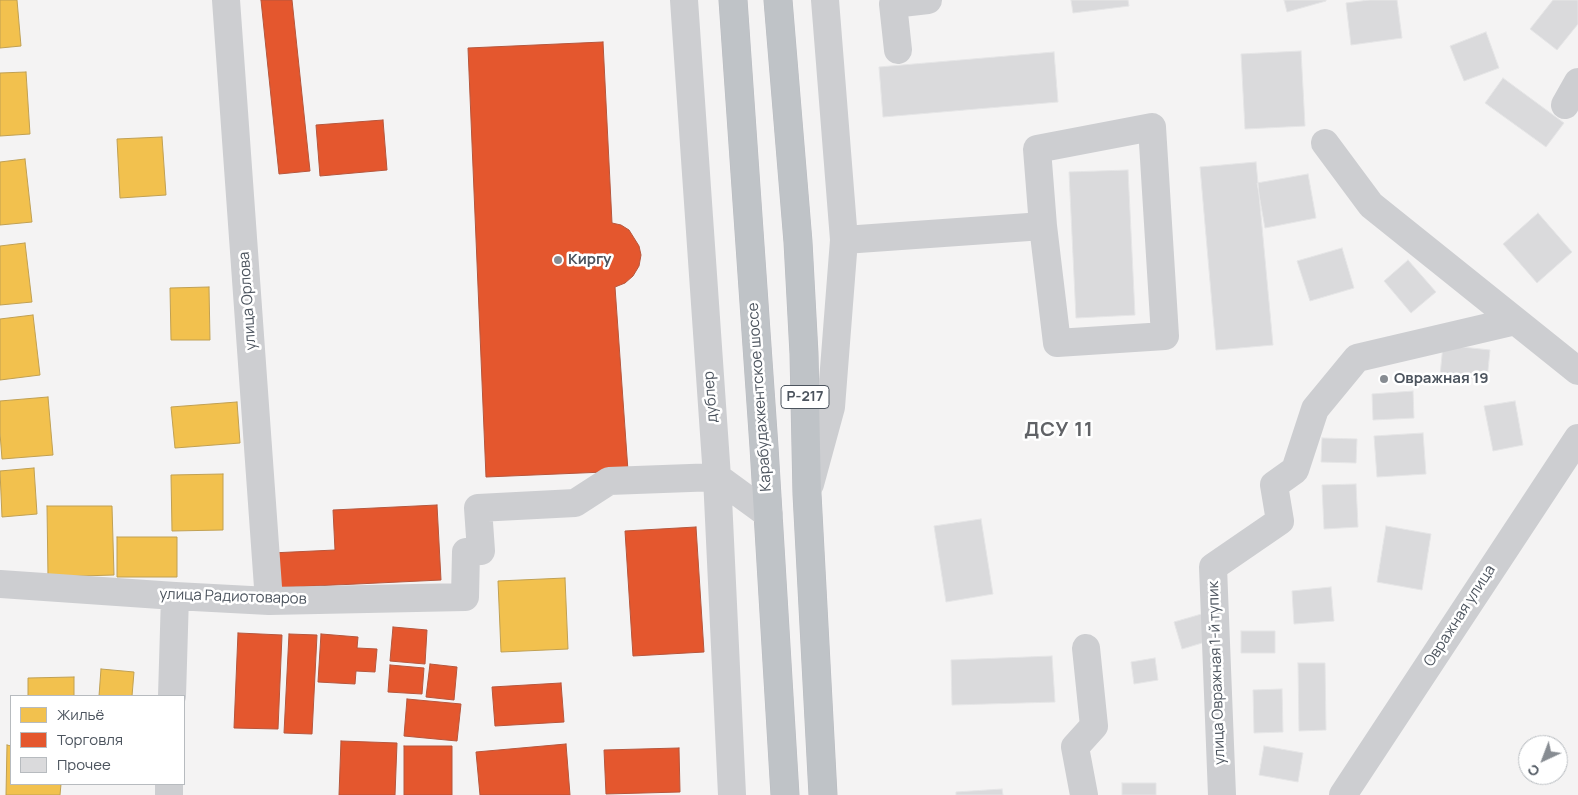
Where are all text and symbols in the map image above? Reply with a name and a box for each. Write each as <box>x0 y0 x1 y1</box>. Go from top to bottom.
street label: улица Орлова <box>236 251 260 351</box>
place label: Киргу <box>568 251 611 269</box>
marker: Киргу <box>552 254 564 266</box>
street label: Карабудахкентское шоссе <box>744 302 776 492</box>
street label: дублер <box>700 370 722 424</box>
place label: Овражная 19 <box>1394 370 1489 388</box>
marker: Овражная 19 <box>1378 373 1390 385</box>
road number: Р-217 <box>781 386 829 408</box>
district label: ДСУ 11 <box>1024 418 1094 442</box>
street label: Овражная улица <box>1420 562 1500 670</box>
street label: улица Овражная 1-й тупик <box>1205 581 1229 765</box>
street label: улица Радиотоваров <box>159 585 307 609</box>
legend <box>10 695 185 785</box>
text: Жильё <box>57 704 104 725</box>
text: Торговля <box>57 729 123 750</box>
north arrow <box>1518 735 1568 785</box>
text: Прочее <box>57 754 111 775</box>
text: С <box>1523 760 1543 781</box>

